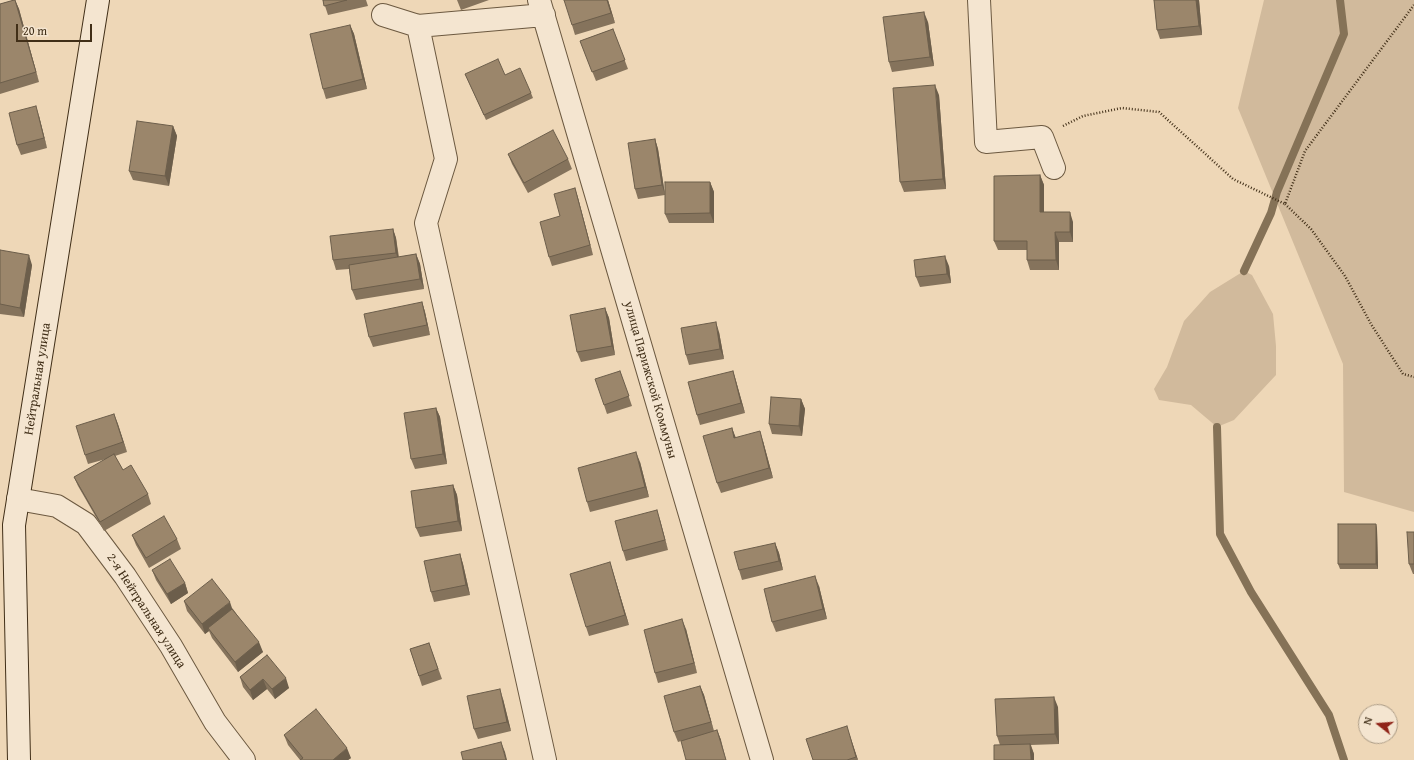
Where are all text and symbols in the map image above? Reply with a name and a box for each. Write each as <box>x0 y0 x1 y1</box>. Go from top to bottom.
scale bar <box>18 16 94 42</box>
text: 20 m <box>23 22 47 39</box>
street label: улица Парижской Коммуны <box>620 299 680 461</box>
street label: Нейтральная улица <box>21 322 55 436</box>
street label: 2-я Нейтральная улица <box>103 551 189 671</box>
north arrow <box>1358 704 1398 744</box>
text: N <box>1359 715 1376 727</box>

